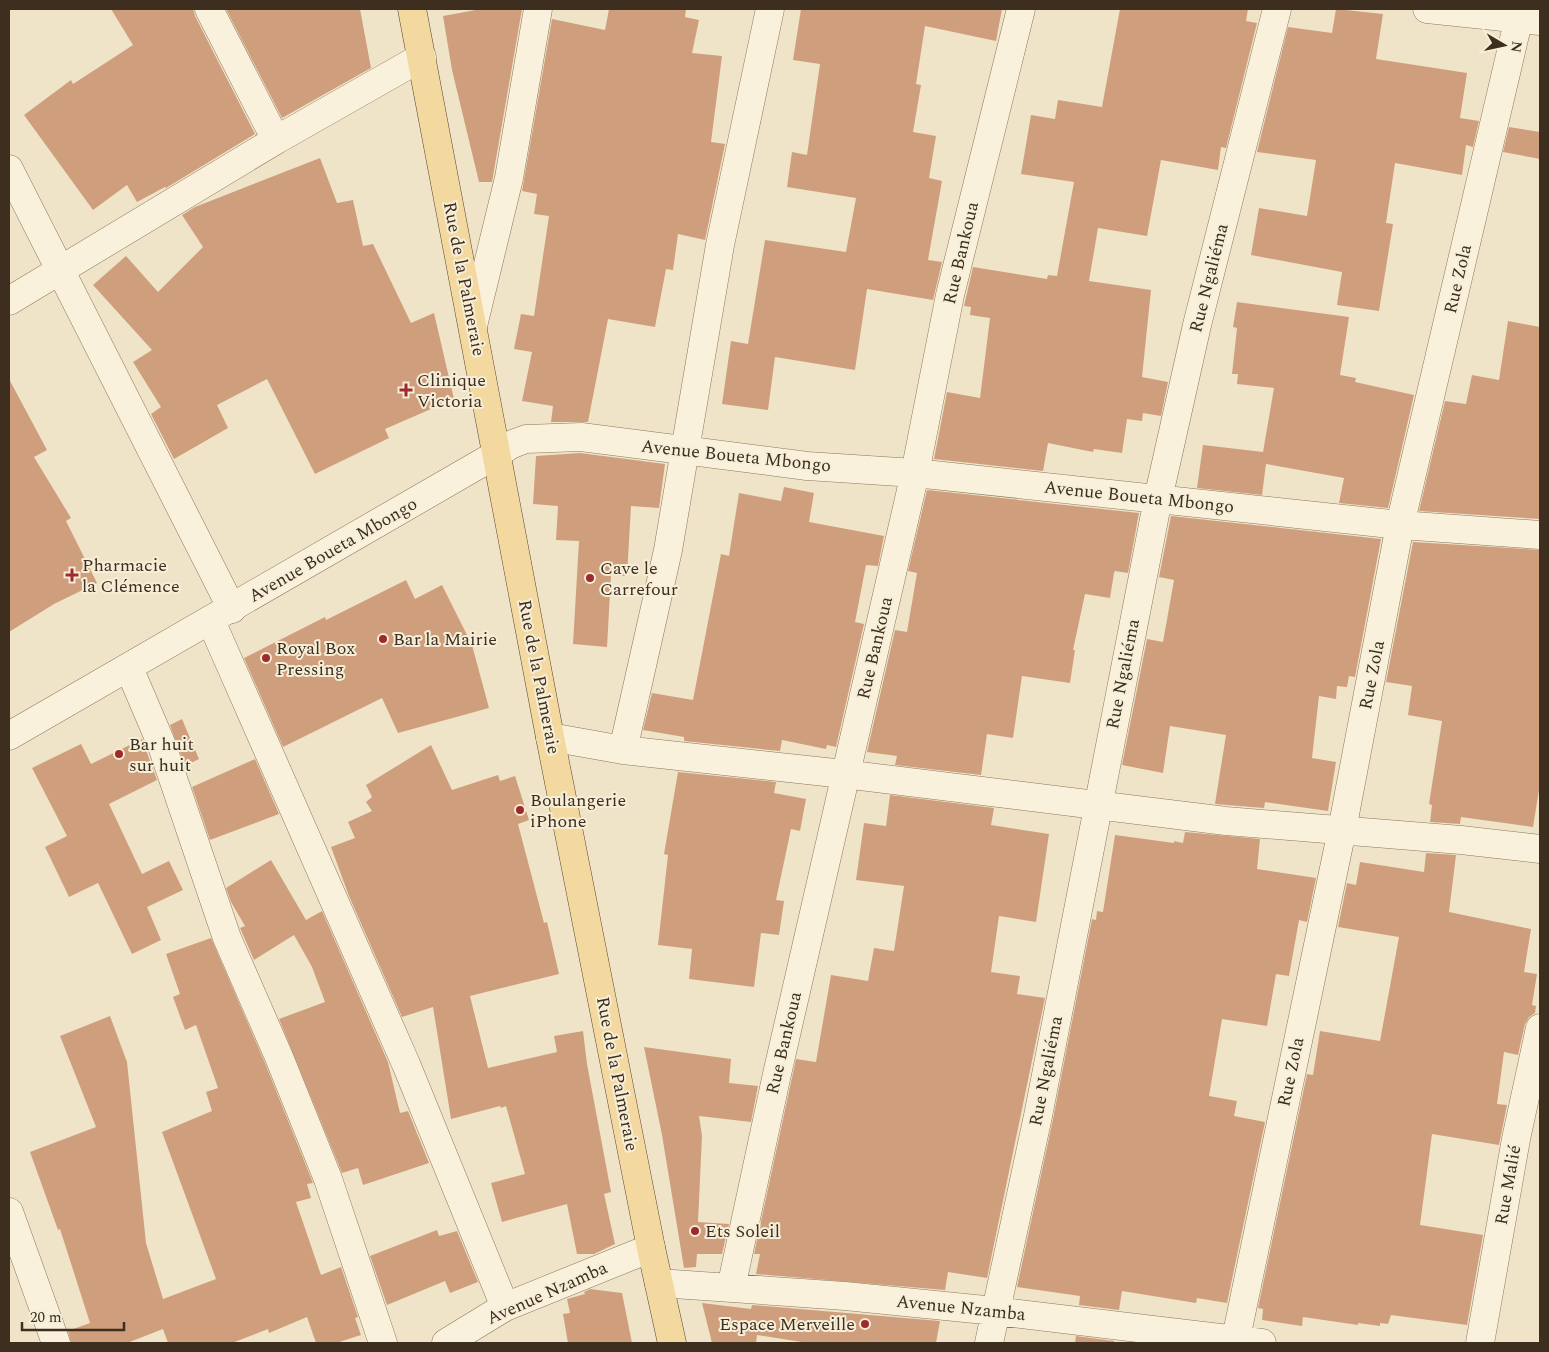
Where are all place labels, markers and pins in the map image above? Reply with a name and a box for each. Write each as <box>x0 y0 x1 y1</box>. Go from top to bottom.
place label: Clinique Victoria <box>417 367 486 415</box>
marker: Clinique Victoria <box>399 383 413 397</box>
place label: Pharmacie la Clémence <box>82 552 180 600</box>
place label: Cave le Carrefour <box>600 555 678 603</box>
marker: Pharmacie la Clémence <box>66 569 78 581</box>
marker: Cave le Carrefour <box>584 572 596 584</box>
place label: Bar la Mairie <box>393 626 497 653</box>
marker: Bar la Mairie <box>377 633 389 645</box>
place label: Royal Box Pressing <box>276 635 355 683</box>
marker: Royal Box Pressing <box>260 652 272 664</box>
place label: Bar huit sur huit <box>129 731 194 779</box>
marker: Bar huit sur huit <box>113 748 125 760</box>
place label: Boulangerie iPhone <box>530 787 626 835</box>
marker: Boulangerie iPhone <box>514 804 526 816</box>
place label: Ets Soleil <box>705 1218 780 1245</box>
marker: Ets Soleil <box>689 1225 701 1237</box>
place label: Espace Merveille <box>719 1311 855 1338</box>
marker: Espace Merveille <box>859 1318 871 1330</box>

